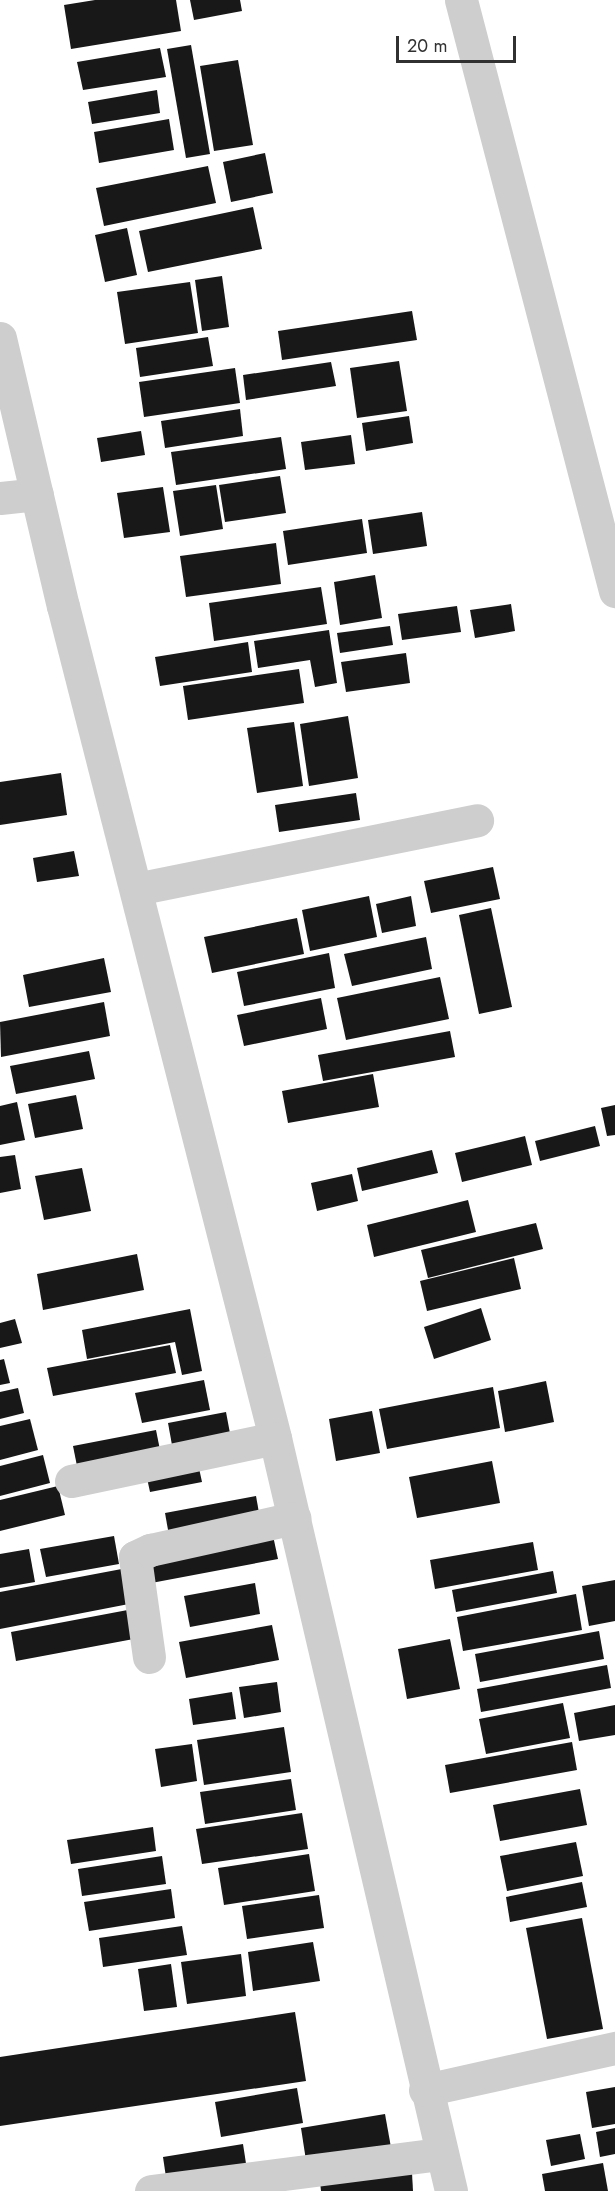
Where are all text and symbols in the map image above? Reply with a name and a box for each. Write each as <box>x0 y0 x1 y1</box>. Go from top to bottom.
scale bar <box>399 24 519 62</box>
text: 20 m <box>407 33 447 59</box>

